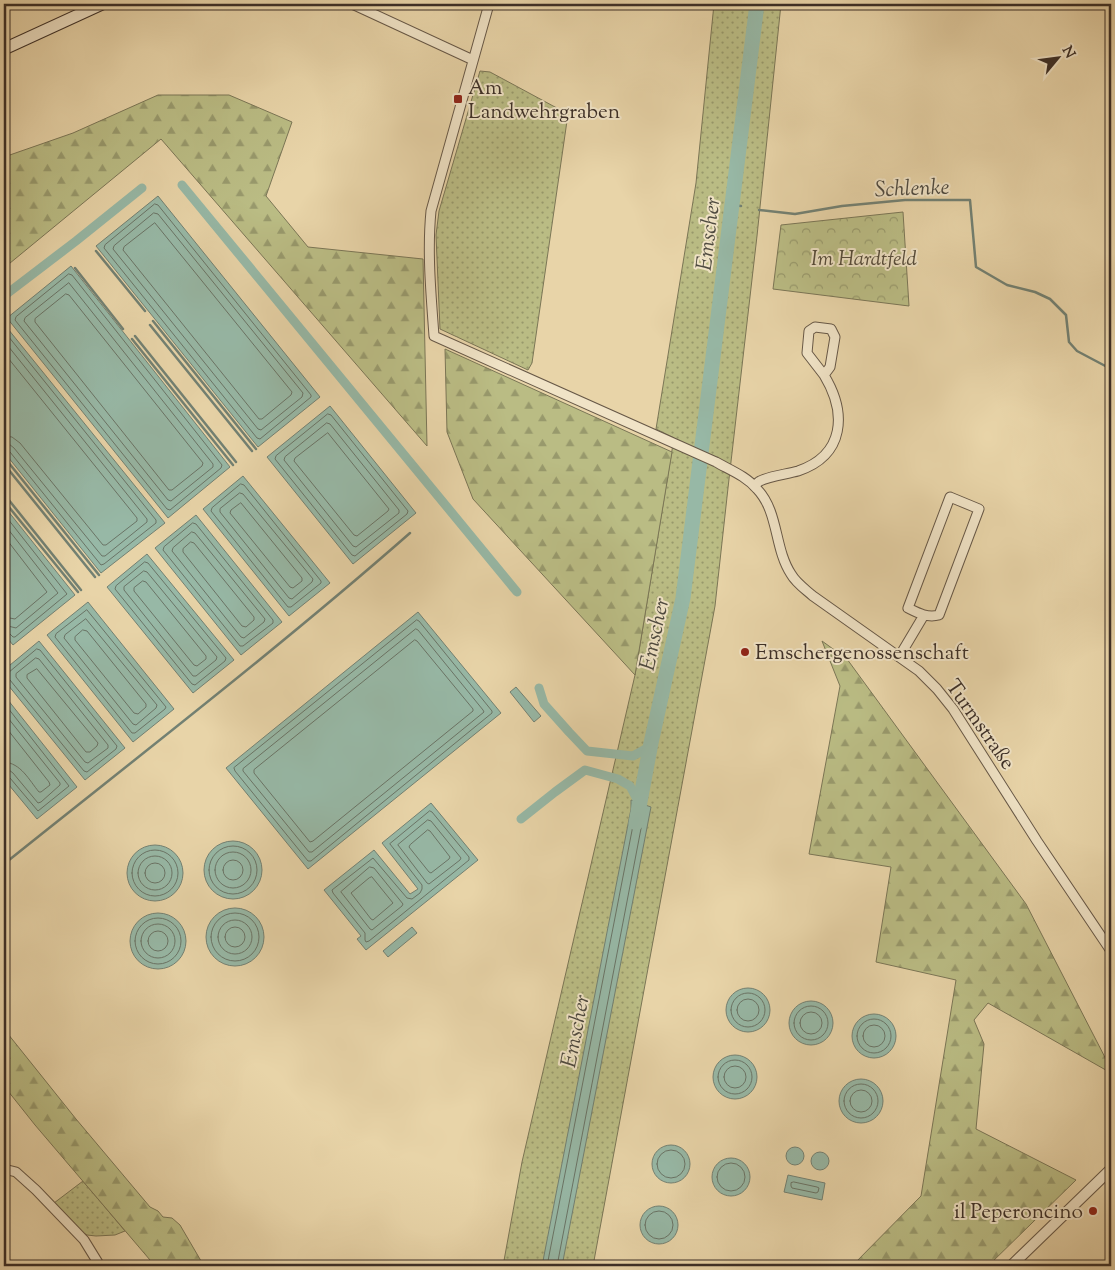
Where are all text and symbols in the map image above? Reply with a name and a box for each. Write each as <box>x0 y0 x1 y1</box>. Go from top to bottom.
north arrow <box>1032 32 1082 82</box>
text: N <box>1056 43 1079 62</box>
place label: Am Landwehrgraben <box>468 74 620 128</box>
marker: Am Landwehrgraben <box>452 93 464 105</box>
water label: Schlenke <box>874 173 950 207</box>
water label: Emscher <box>690 196 730 273</box>
park label: Im Hardtfeld <box>811 245 918 275</box>
water label: Emscher <box>633 595 679 674</box>
place label: Emschergenossenschaft <box>755 639 969 669</box>
marker: Emschergenossenschaft <box>739 646 751 658</box>
street label: Turmstraße <box>937 674 1022 776</box>
water label: Emscher <box>554 992 600 1071</box>
place label: il Peperoncino <box>954 1198 1083 1228</box>
marker: il Peperoncino <box>1087 1205 1099 1217</box>

